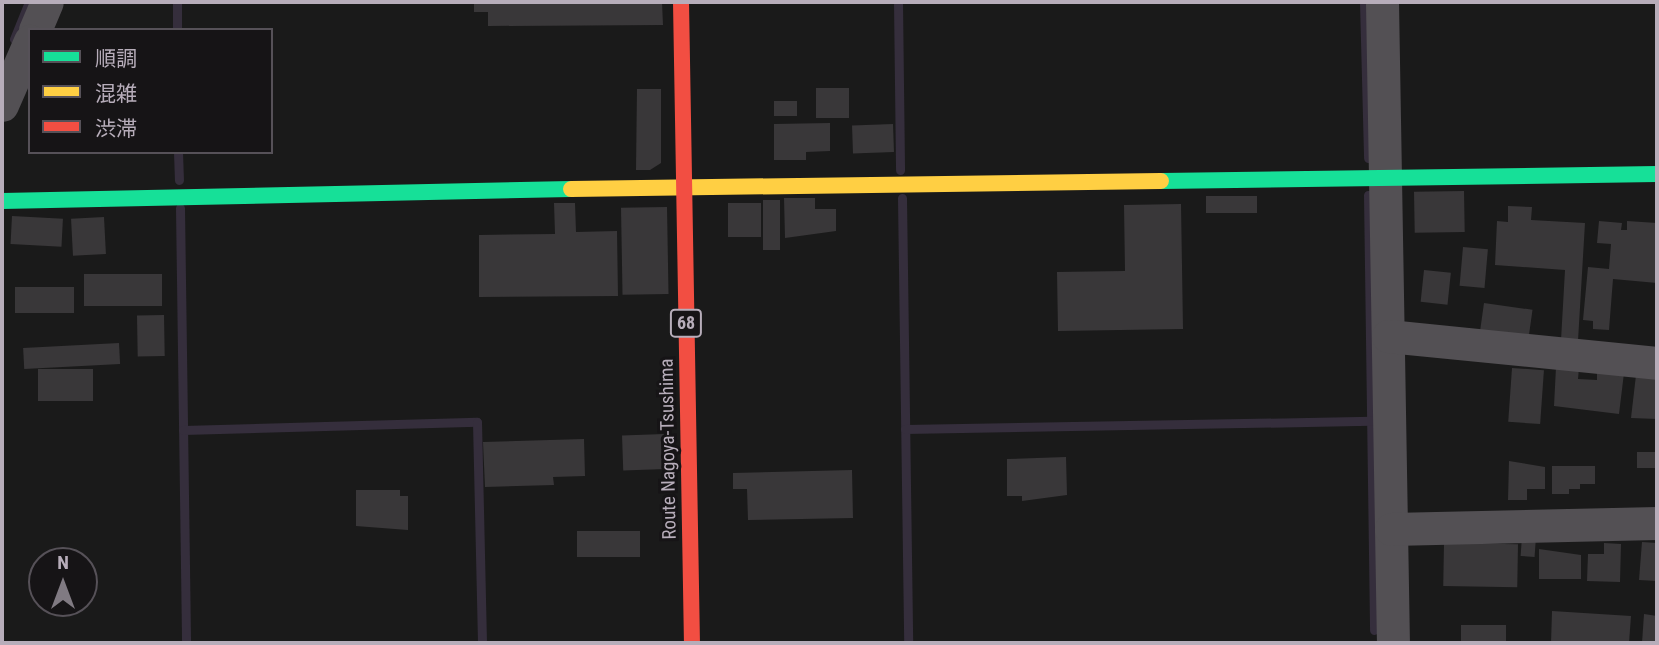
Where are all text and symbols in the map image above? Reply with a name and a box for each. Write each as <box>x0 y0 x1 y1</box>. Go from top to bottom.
legend <box>28 28 273 154</box>
text: 順調 <box>95 47 137 71</box>
text: 混雑 <box>95 82 137 106</box>
text: 渋滞 <box>95 117 137 141</box>
road number: 68 <box>668 309 704 338</box>
street label: Route Nagoya-Tsushima <box>655 358 681 540</box>
north arrow <box>28 547 98 617</box>
text: N <box>57 551 69 574</box>

